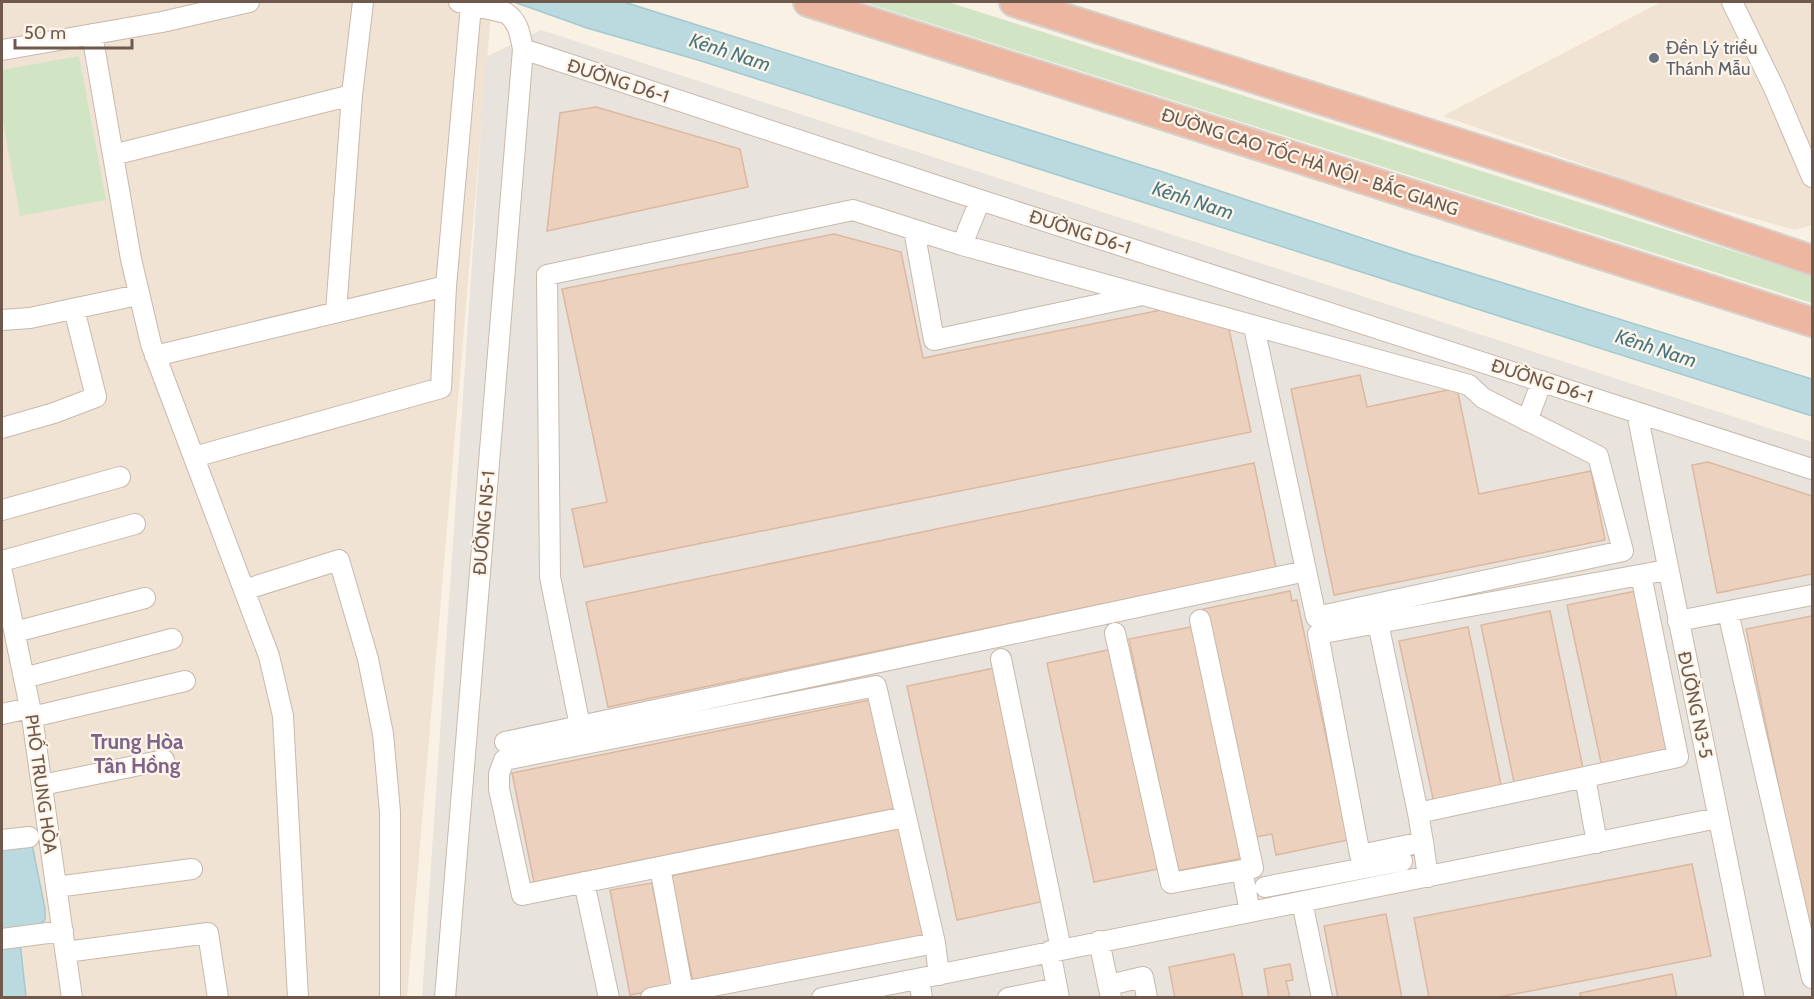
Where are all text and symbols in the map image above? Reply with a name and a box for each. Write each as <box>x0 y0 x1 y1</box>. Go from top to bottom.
scale bar <box>15 12 132 50</box>
text: 50 m <box>24 22 66 44</box>
water label: Kênh Nam <box>687 28 773 76</box>
place label: Đền Lý triều Thánh Mẫu <box>1666 37 1757 80</box>
marker: Đền Lý triều Thánh Mẫu <box>1647 51 1661 65</box>
street label: ĐƯỜNG D6-1 <box>564 54 672 108</box>
street label: ĐƯỜNG CAO TỐC HÀ NỘI - BẮC GIANG <box>1159 101 1462 220</box>
water label: Kênh Nam <box>1150 176 1236 224</box>
street label: ĐƯỜNG D6-1 <box>1026 205 1134 259</box>
water label: Kênh Nam <box>1613 324 1699 372</box>
street label: ĐƯỜNG D6-1 <box>1488 354 1596 408</box>
street label: ĐƯỜNG N5-1 <box>468 470 500 576</box>
street label: ĐƯỜNG N3-5 <box>1673 650 1717 760</box>
street label: PHỐ TRUNG HÒA <box>20 713 64 855</box>
district label: Trung Hòa Tân Hồng <box>91 729 184 778</box>

